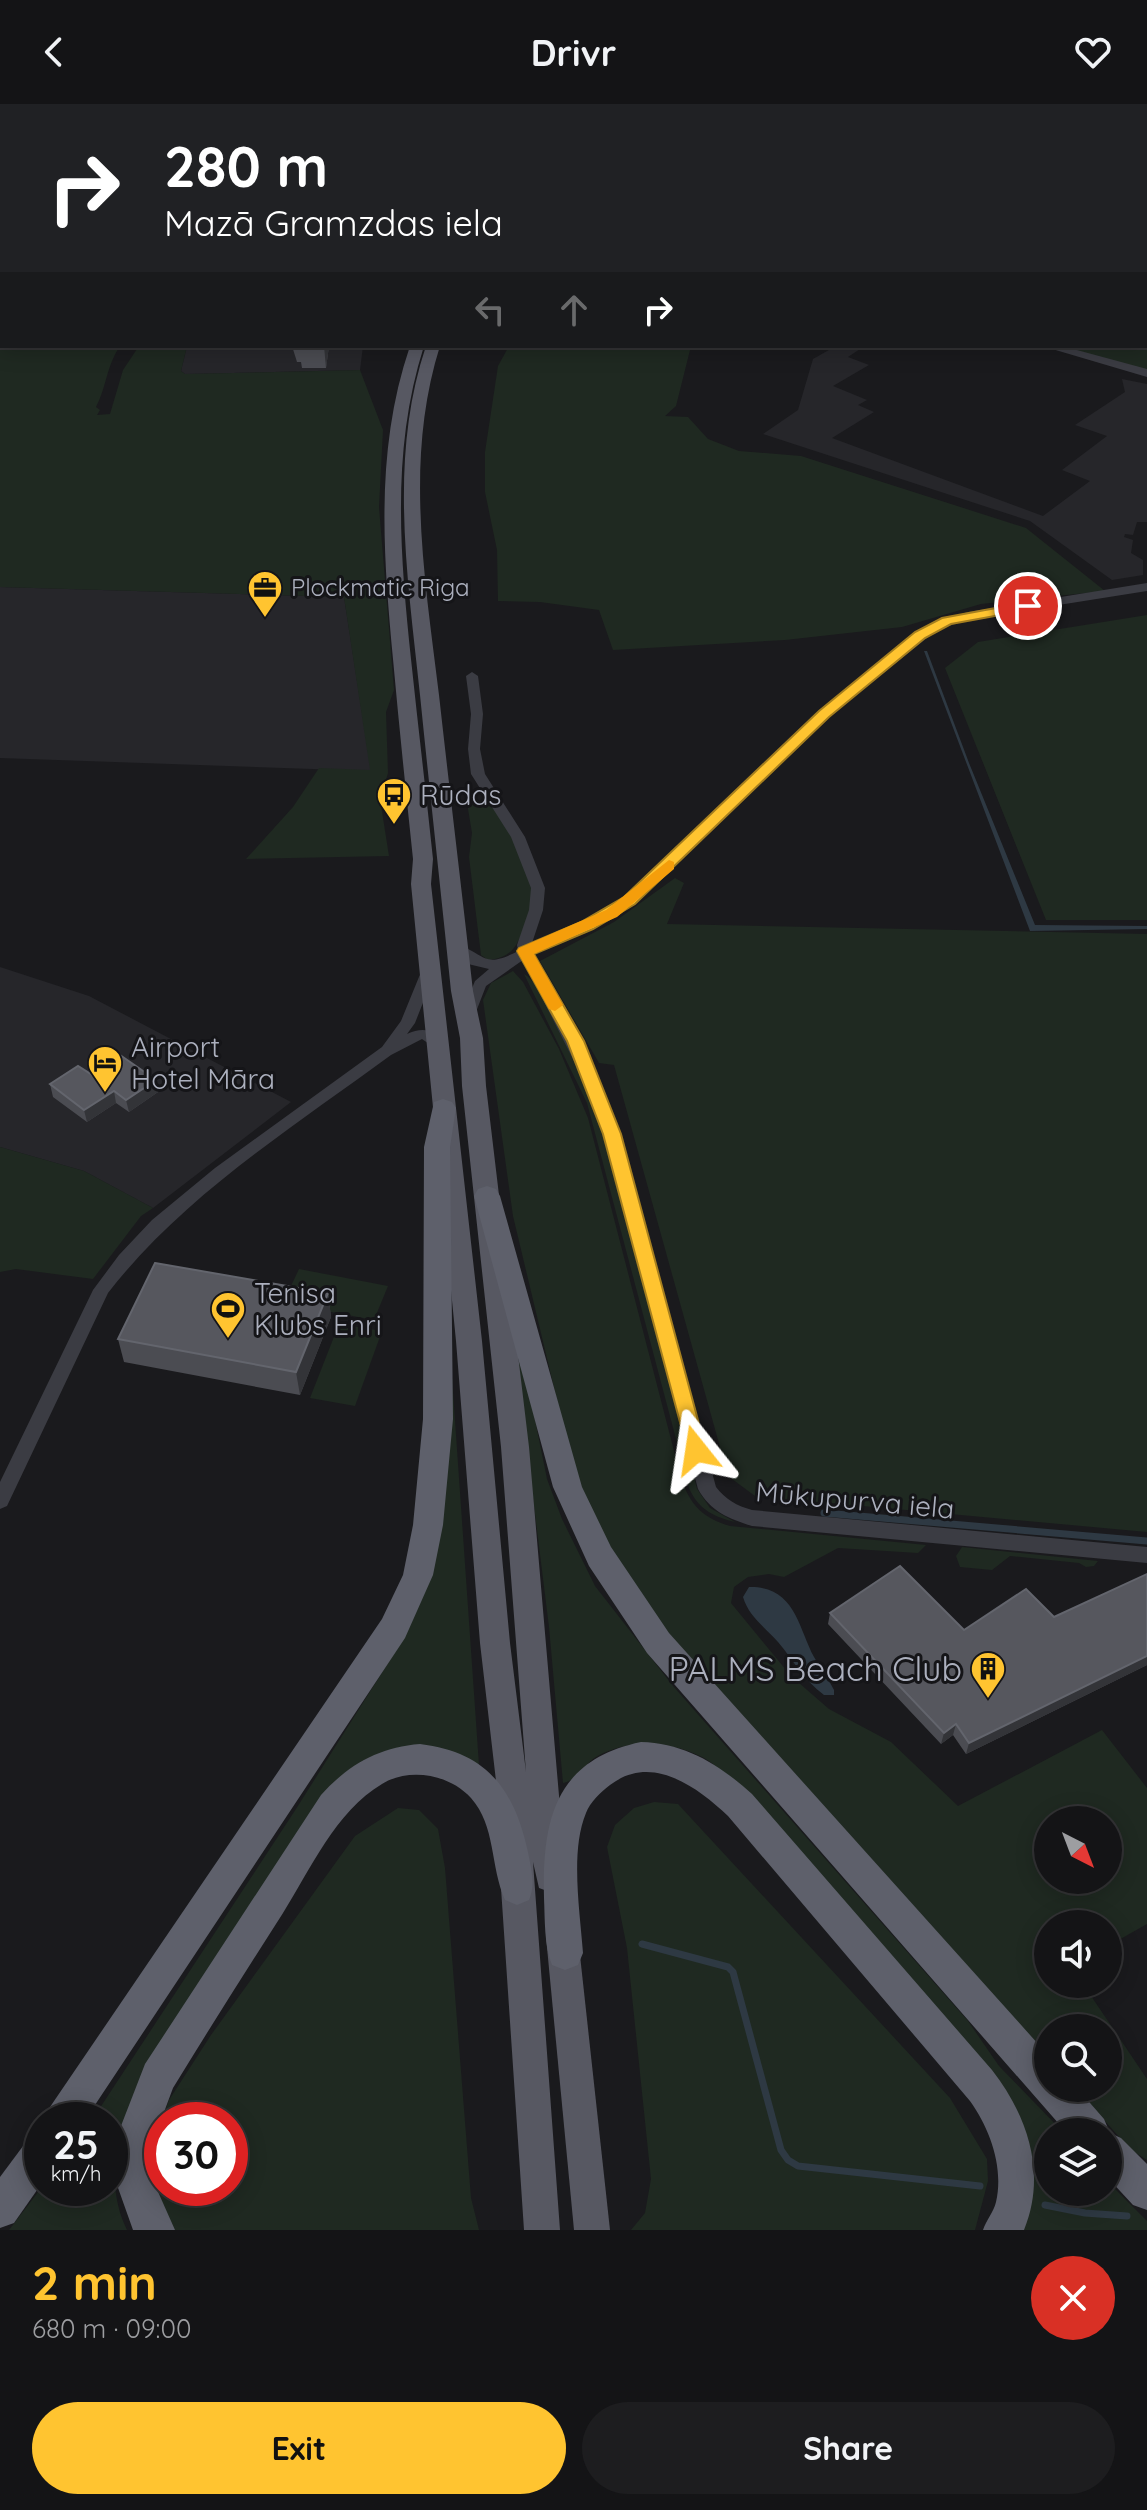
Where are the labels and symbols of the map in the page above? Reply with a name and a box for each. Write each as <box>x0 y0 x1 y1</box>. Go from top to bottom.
office icon: Plockmatic Riga <box>246 569 284 619</box>
place label: Plockmatic Riga <box>291 572 470 602</box>
pin <box>994 572 1062 640</box>
bus stop icon: Rūdas <box>375 776 413 826</box>
place label: Rūdas <box>420 777 501 812</box>
place label: Airport Hotel Māra <box>131 1029 275 1096</box>
hotel icon: Airport Hotel Māra <box>86 1044 124 1094</box>
place label: Tenisa Klubs Enri <box>254 1275 382 1342</box>
sports icon: Tenisa Klubs Enri <box>209 1290 247 1340</box>
position arrow <box>654 1408 738 1492</box>
street label: Mūkupurva iela <box>754 1473 956 1526</box>
place label: PALMS Beach Club <box>668 1647 962 1690</box>
building icon: PALMS Beach Club <box>969 1650 1007 1700</box>
north arrow <box>1034 1806 1122 1894</box>
speed limit sign: 30 <box>144 2102 248 2206</box>

